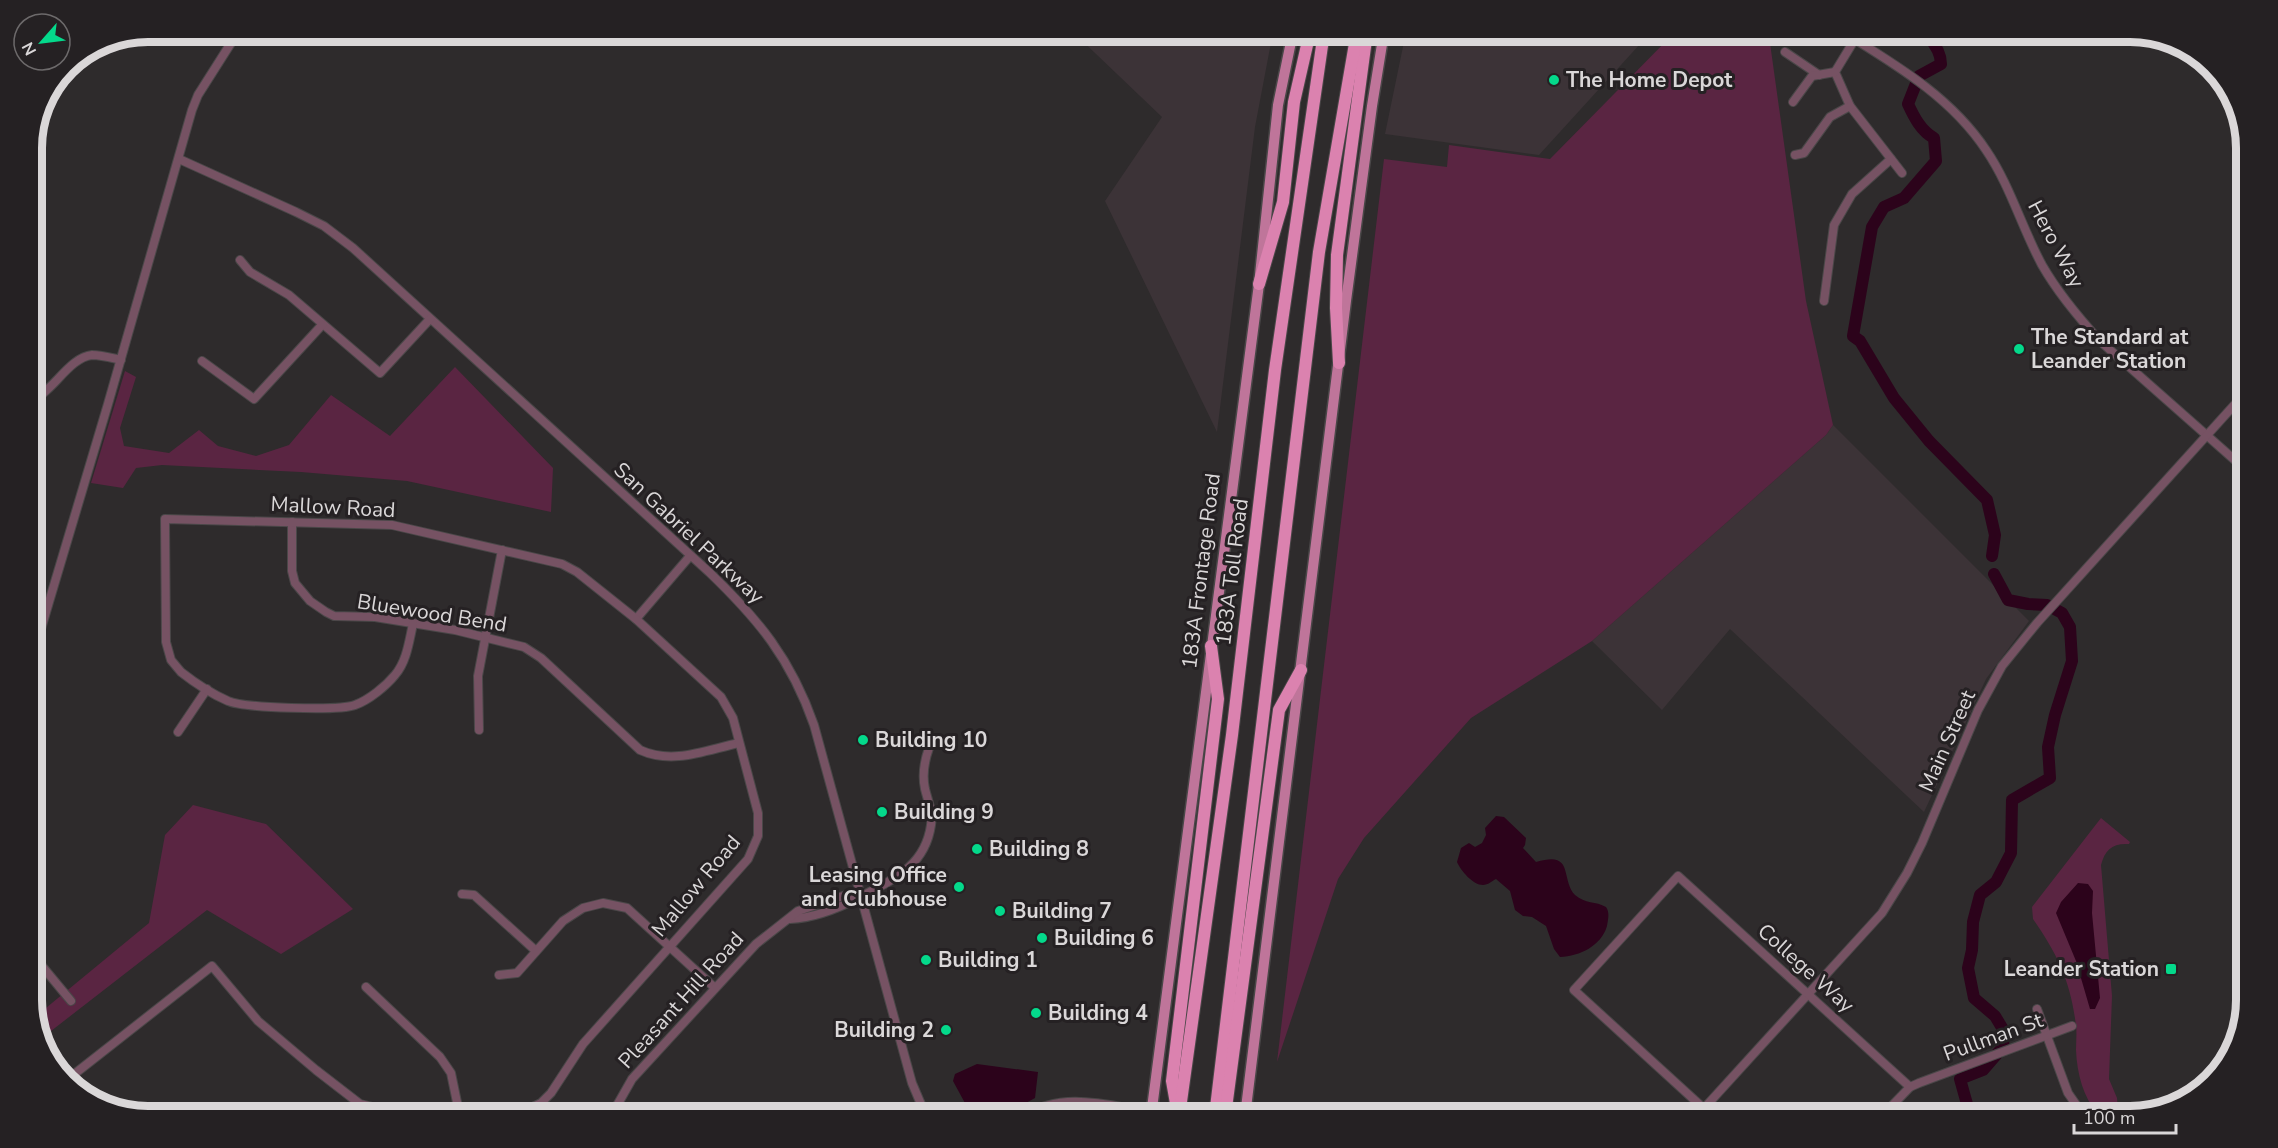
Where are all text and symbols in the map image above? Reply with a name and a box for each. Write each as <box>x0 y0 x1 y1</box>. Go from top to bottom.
north arrow <box>12 12 72 72</box>
text: N <box>17 38 42 59</box>
place label: The Home Depot <box>1566 66 1733 94</box>
marker: The Home Depot <box>1547 73 1561 87</box>
street label: Hero Way <box>2021 195 2091 293</box>
place label: The Standard at Leander Station <box>2031 323 2189 375</box>
marker: The Standard at Leander Station <box>2012 342 2026 356</box>
street label: San Gabriel Parkway <box>608 456 770 610</box>
street label: 183A Frontage Road <box>1175 472 1227 670</box>
street label: Mallow Road <box>270 490 396 524</box>
street label: 183A Toll Road <box>1209 497 1255 647</box>
street label: Bluewood Bend <box>355 587 509 639</box>
street label: Main Street <box>1912 685 1982 796</box>
place label: Building 10 <box>875 726 987 754</box>
marker: Building 10 <box>856 733 870 747</box>
place label: Building 9 <box>894 798 994 826</box>
marker: Building 9 <box>875 805 889 819</box>
street label: Mallow Road <box>645 829 747 943</box>
place label: Building 8 <box>989 835 1089 863</box>
marker: Building 8 <box>970 842 984 856</box>
place label: Leasing Office and Clubhouse <box>801 861 947 913</box>
marker: Leasing Office and Clubhouse <box>952 880 966 894</box>
place label: Building 7 <box>1012 897 1112 925</box>
marker: Building 7 <box>993 904 1007 918</box>
street label: College Way <box>1752 917 1861 1019</box>
place label: Building 6 <box>1054 924 1154 952</box>
street label: Pleasant Hill Road <box>612 926 750 1074</box>
marker: Building 6 <box>1035 931 1049 945</box>
place label: Building 1 <box>938 946 1038 974</box>
marker: Building 1 <box>919 953 933 967</box>
place label: Leander Station <box>2004 955 2159 983</box>
marker: Leander Station <box>2164 962 2178 976</box>
place label: Building 4 <box>1048 999 1148 1027</box>
marker: Building 4 <box>1029 1006 1043 1020</box>
street label: Pullman St <box>1939 1006 2047 1068</box>
place label: Building 2 <box>834 1016 934 1044</box>
marker: Building 2 <box>939 1023 953 1037</box>
scale bar <box>2074 1097 2176 1135</box>
text: 100 m <box>2083 1106 2135 1130</box>

